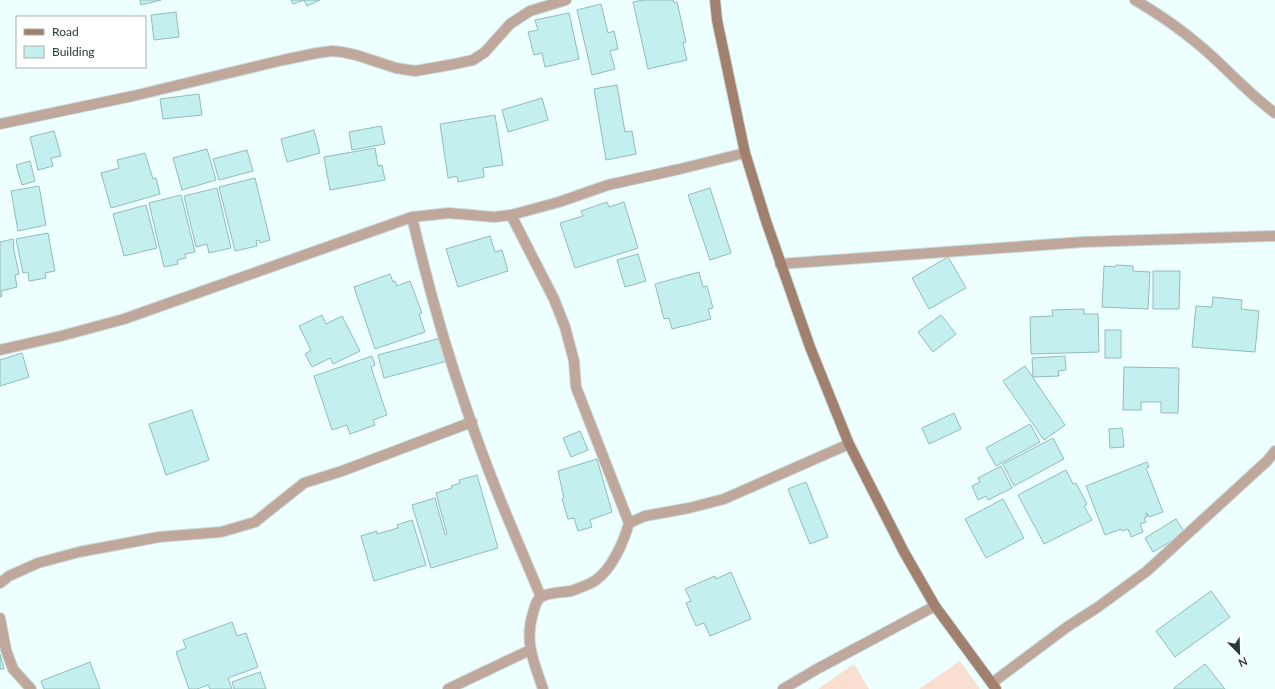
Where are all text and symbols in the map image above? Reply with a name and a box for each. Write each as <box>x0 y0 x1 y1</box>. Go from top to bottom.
legend <box>16 16 146 68</box>
text: Road <box>52 24 79 39</box>
text: Building <box>52 44 95 59</box>
north arrow <box>1219 633 1259 673</box>
text: N <box>1237 655 1250 670</box>

